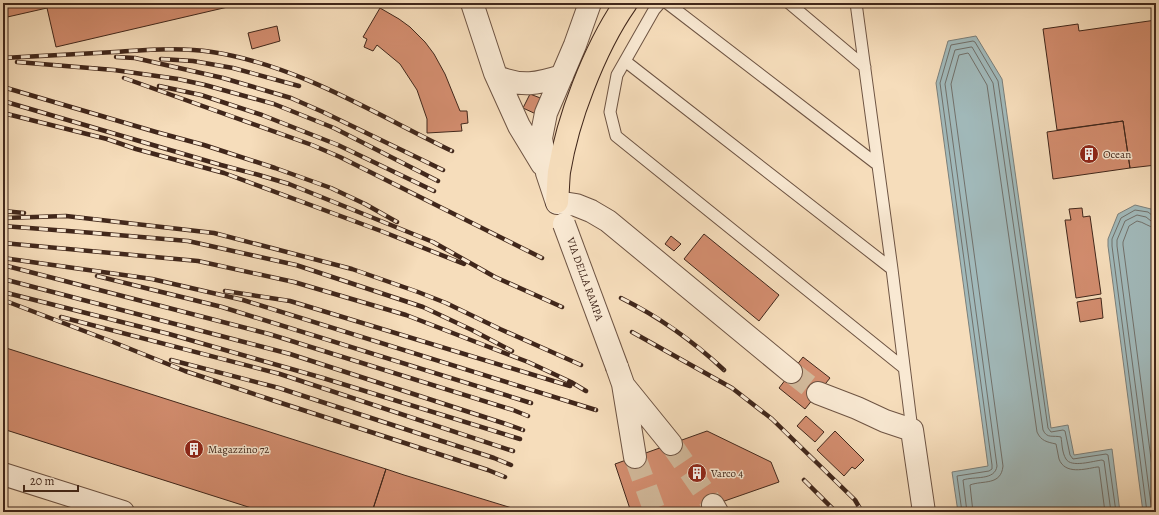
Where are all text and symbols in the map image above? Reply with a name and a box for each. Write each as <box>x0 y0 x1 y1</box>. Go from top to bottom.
building icon: Ocean <box>1078 143 1100 165</box>
place label: Ocean <box>1103 147 1131 162</box>
street label: VIA DELLA RAMPA <box>563 234 607 323</box>
building icon: Magazzino 72 <box>183 438 205 460</box>
place label: Magazzino 72 <box>208 442 270 457</box>
building icon: Varco 4 <box>686 462 708 484</box>
place label: Varco 4 <box>710 466 743 481</box>
scale bar <box>24 467 78 493</box>
text: 20 m <box>30 473 54 489</box>

